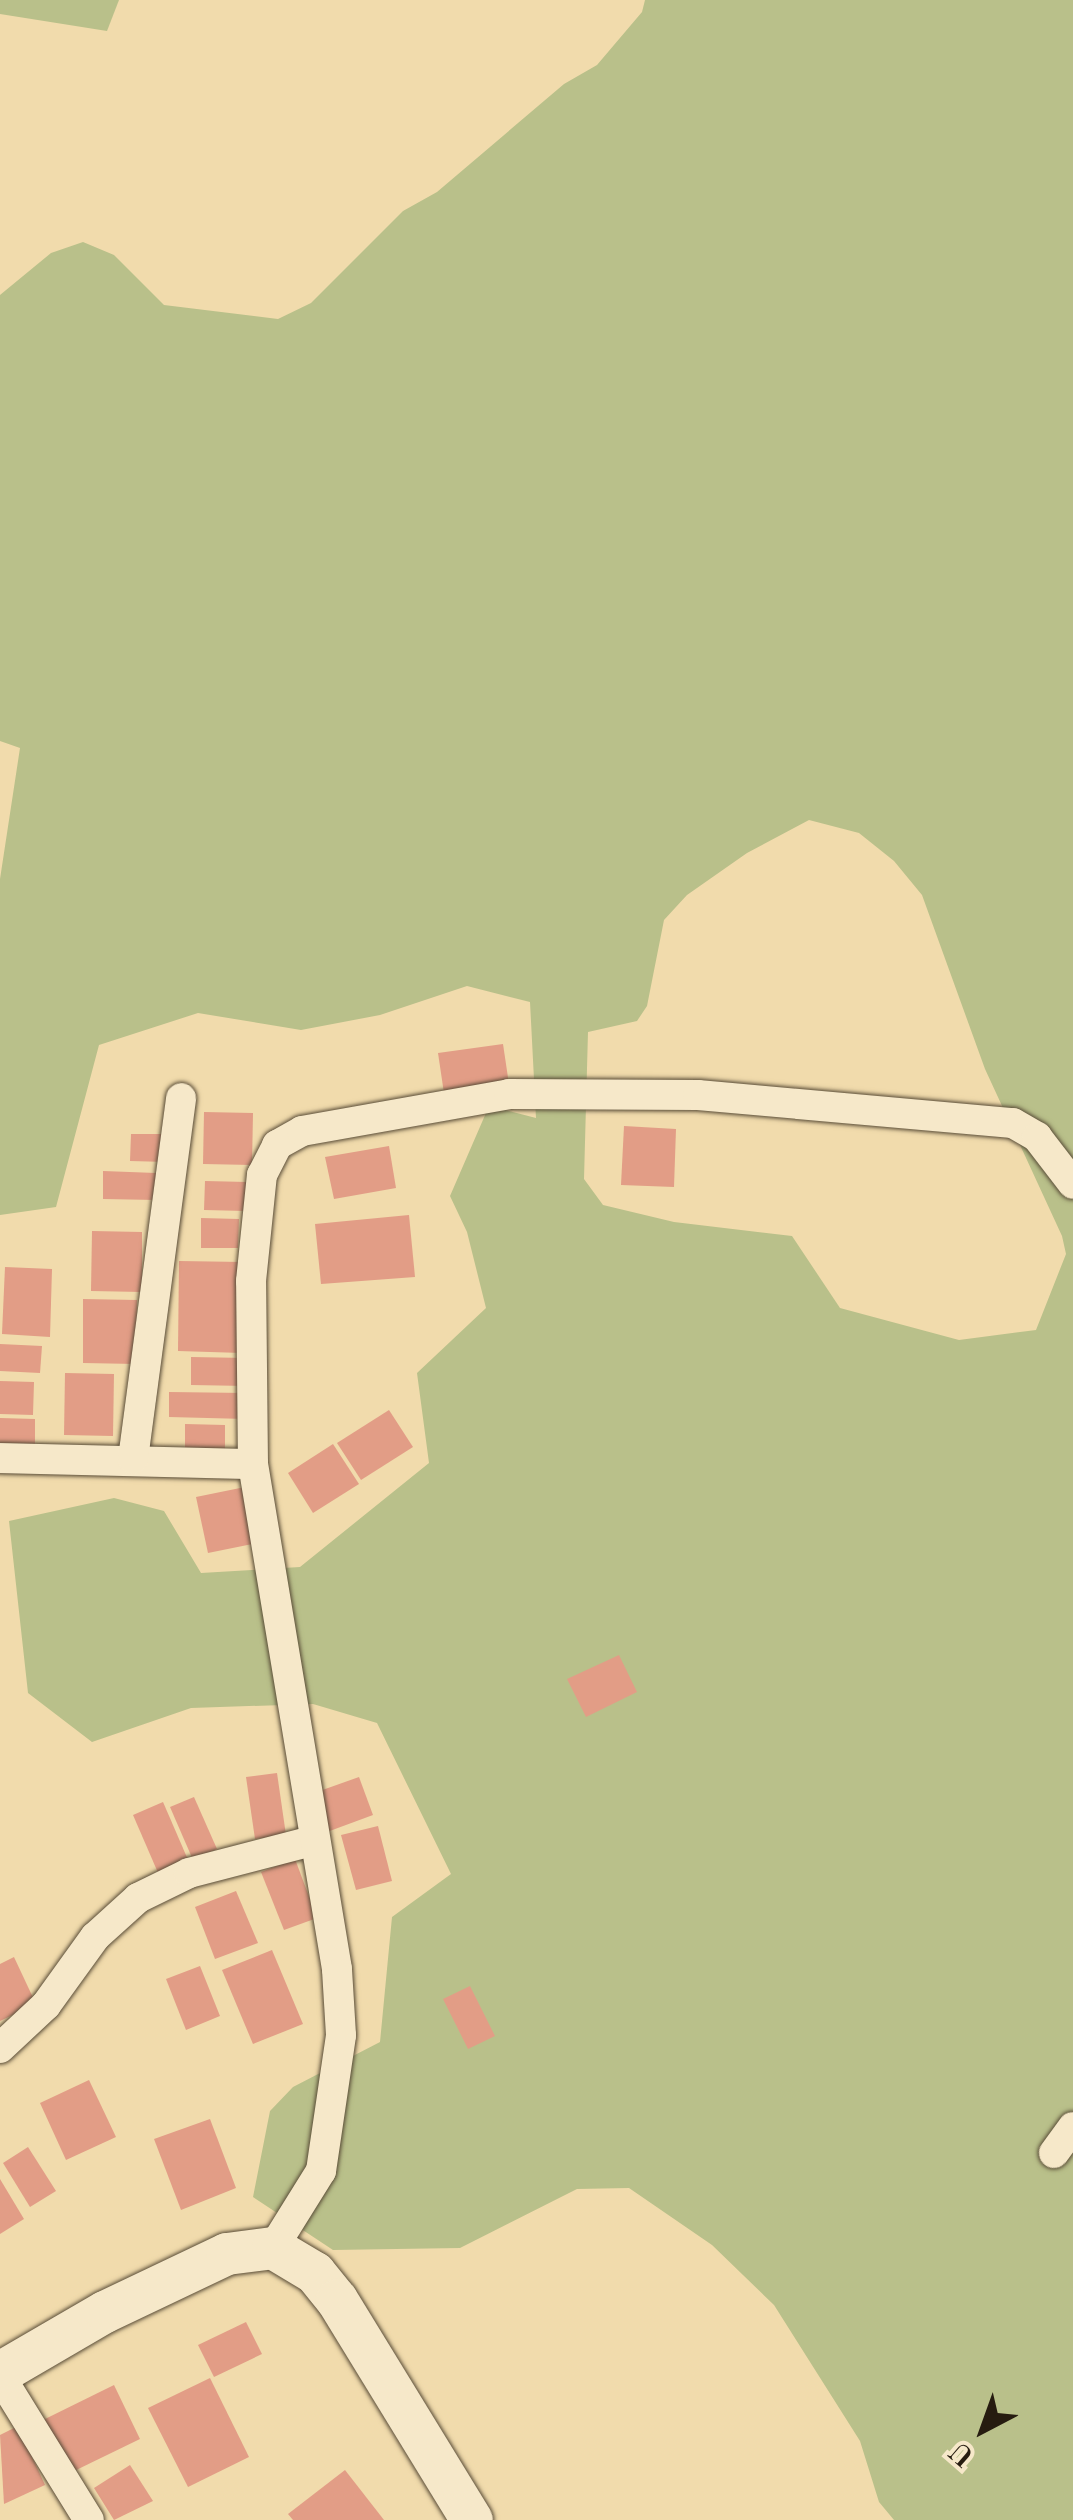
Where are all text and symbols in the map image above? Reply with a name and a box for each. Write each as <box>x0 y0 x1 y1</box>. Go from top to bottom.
north arrow <box>933 2380 1033 2480</box>
text: U <box>946 2435 981 2471</box>

